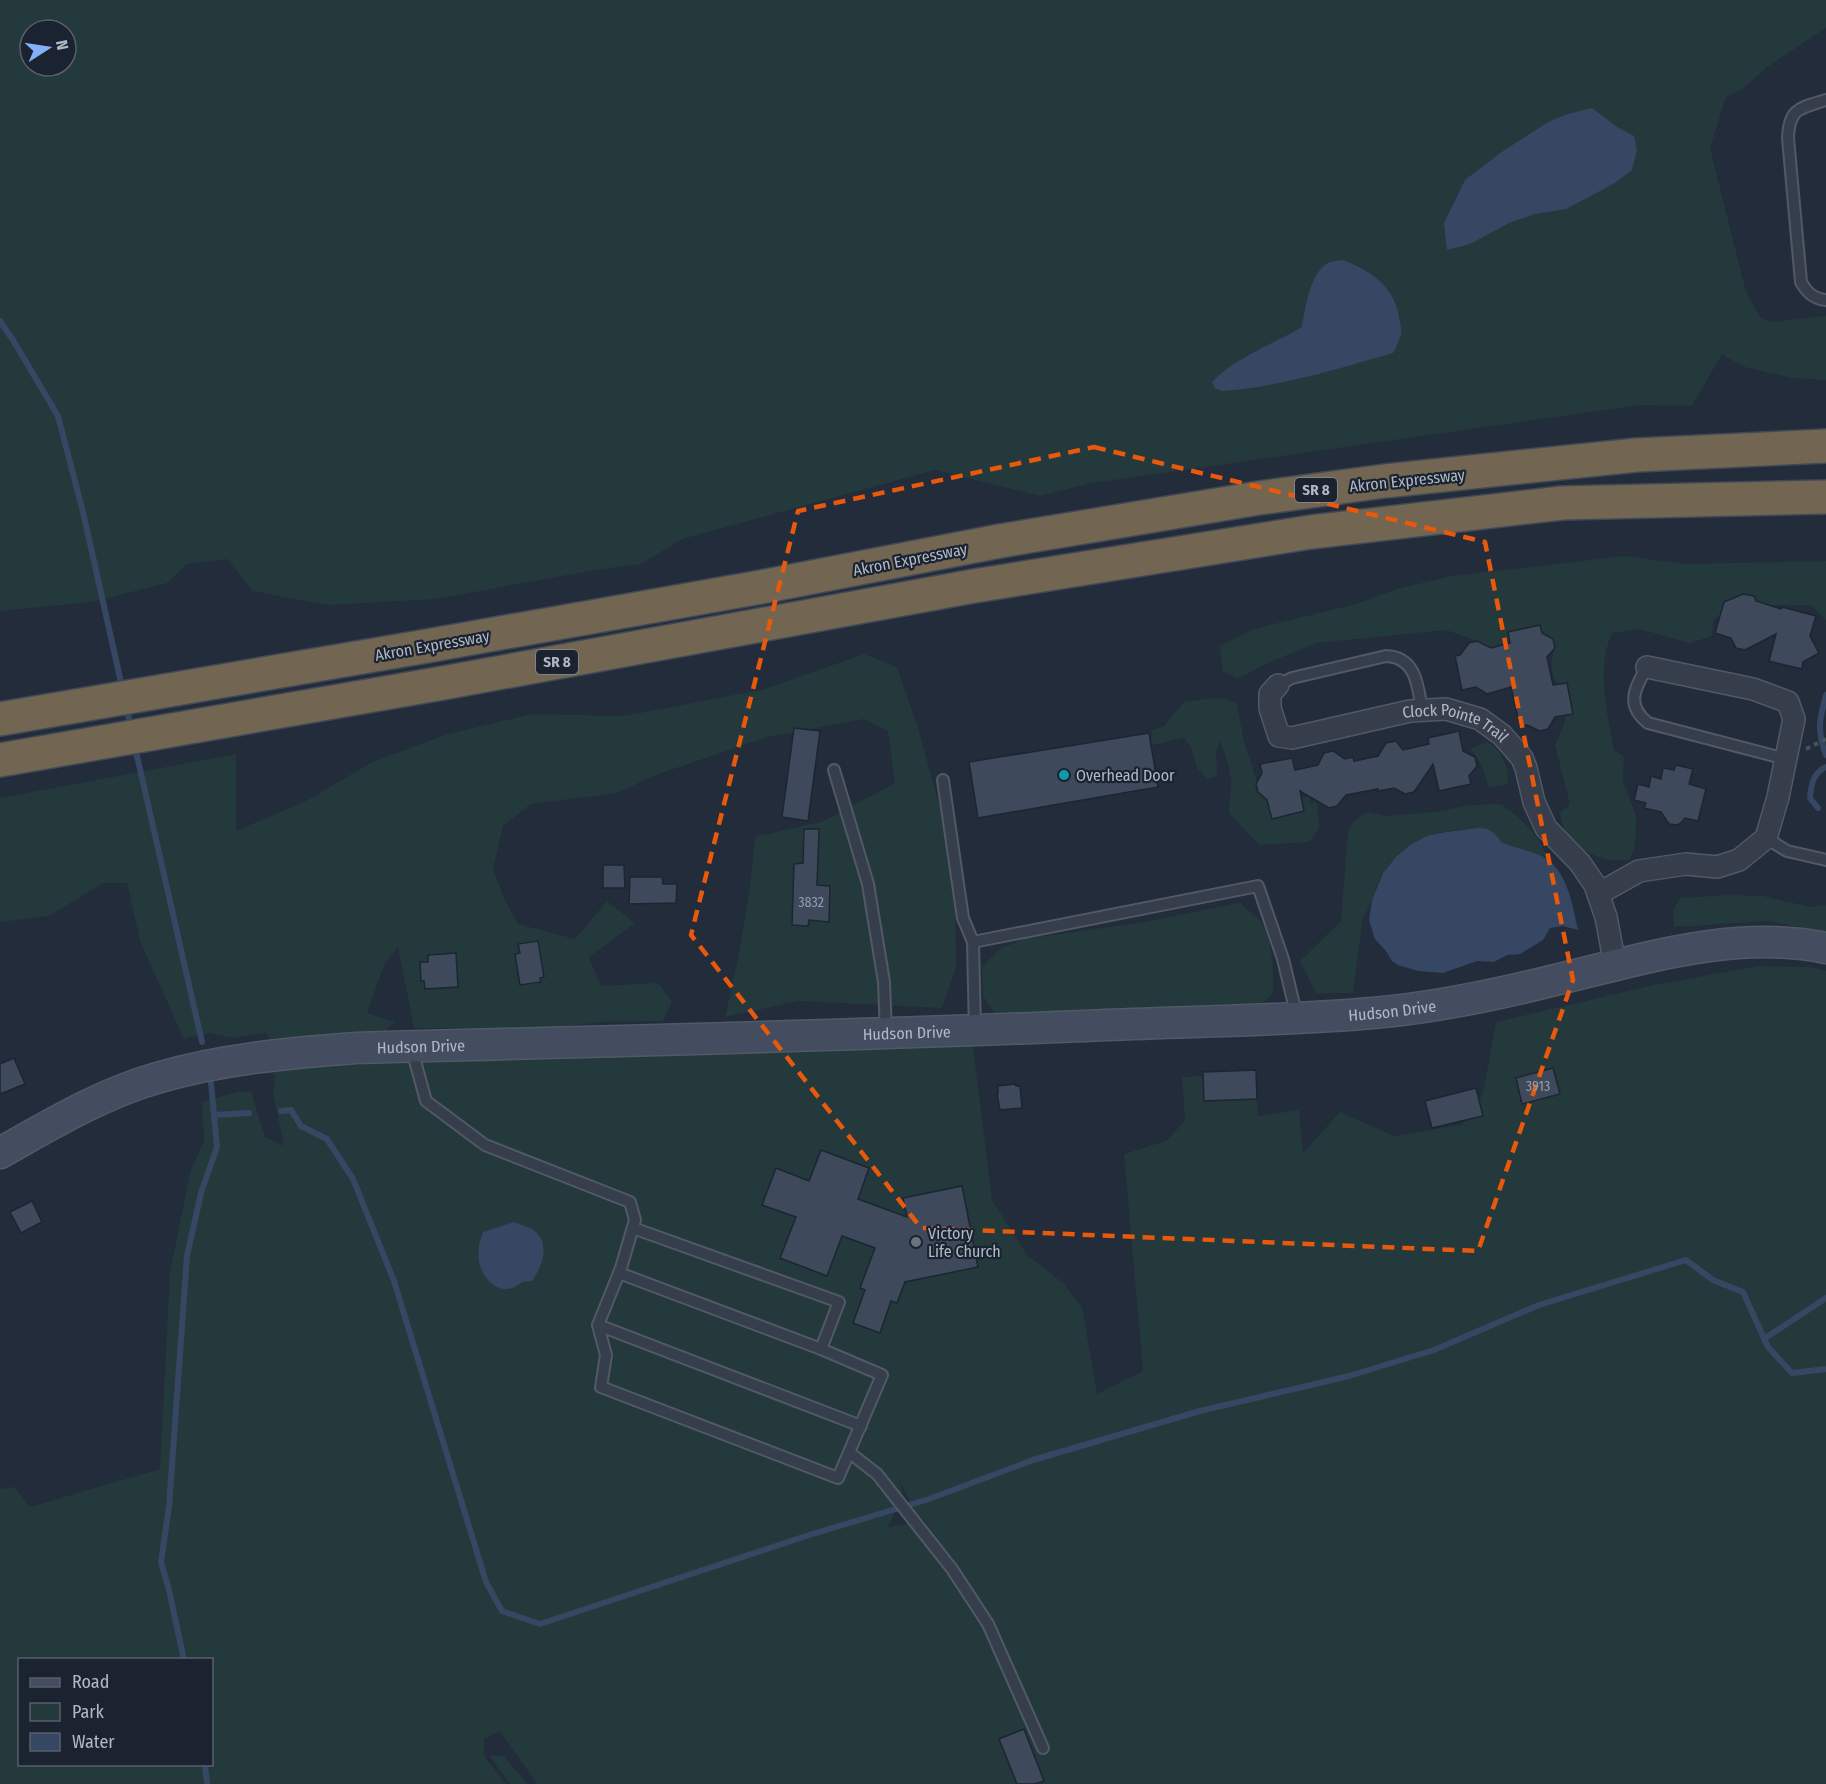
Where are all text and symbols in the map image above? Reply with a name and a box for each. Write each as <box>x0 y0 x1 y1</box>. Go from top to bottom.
north arrow <box>18 18 78 78</box>
text: N <box>52 38 72 52</box>
street label: Akron Expressway <box>1348 465 1467 496</box>
road number: SR 8 <box>1295 478 1337 502</box>
street label: Akron Expressway <box>851 539 970 580</box>
street label: Akron Expressway <box>373 626 492 665</box>
road number: SR 8 <box>536 650 578 674</box>
street label: Clock Pointe Trail <box>1400 700 1513 746</box>
place label: Overhead Door <box>1076 766 1175 785</box>
marker: Overhead Door <box>1057 768 1071 782</box>
house number: 3832 <box>798 894 824 911</box>
street label: Hudson Drive <box>1348 996 1437 1025</box>
street label: Hudson Drive <box>862 1022 951 1044</box>
street label: Hudson Drive <box>377 1036 465 1057</box>
house number: 3913 <box>1526 1078 1550 1095</box>
place label: Victory Life Church <box>928 1224 1001 1261</box>
marker: Victory Life Church <box>909 1235 923 1249</box>
legend <box>18 1658 213 1766</box>
text: Road <box>72 1671 109 1693</box>
text: Park <box>72 1701 105 1723</box>
text: Water <box>72 1731 115 1753</box>

